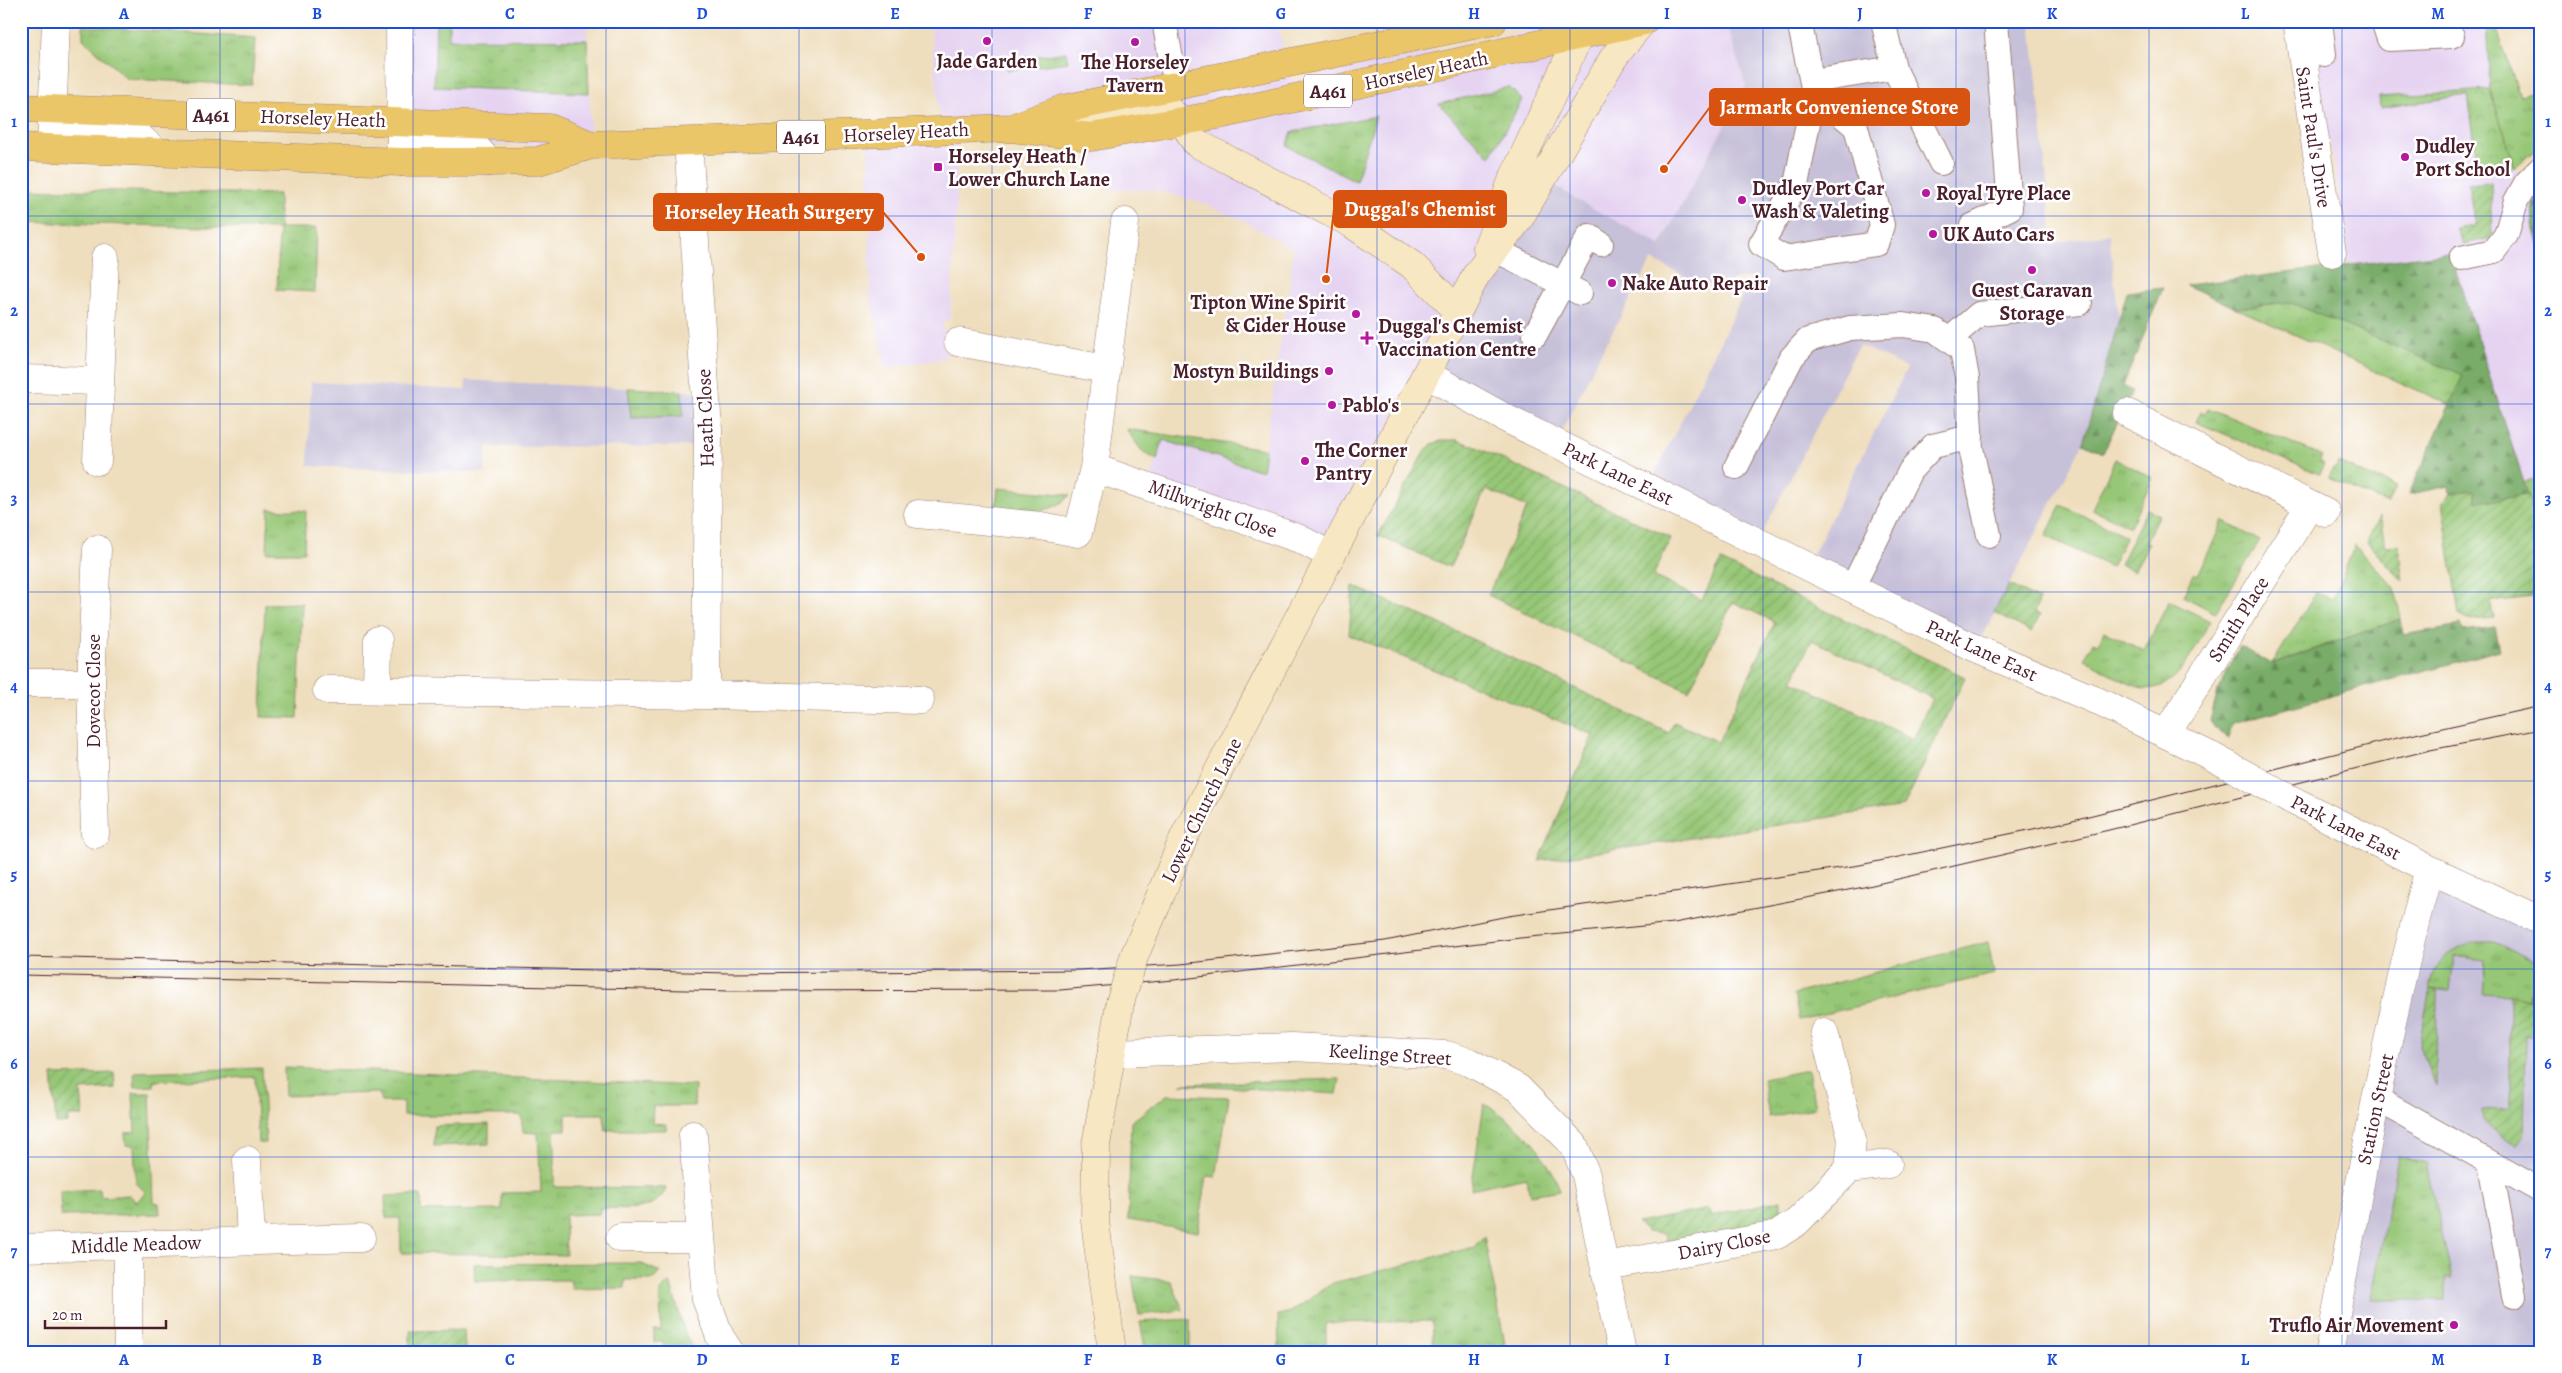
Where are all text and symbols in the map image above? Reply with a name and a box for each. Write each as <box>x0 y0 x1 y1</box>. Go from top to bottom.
text: A <box>118 3 130 25</box>
text: B <box>312 3 322 25</box>
text: C <box>505 3 515 25</box>
text: D <box>696 3 708 25</box>
text: E <box>890 3 900 25</box>
text: F <box>1084 3 1093 25</box>
text: G <box>1276 3 1286 25</box>
text: H <box>1468 3 1480 25</box>
text: I <box>1664 3 1670 25</box>
text: J <box>1857 3 1863 25</box>
text: K <box>2047 3 2058 25</box>
text: L <box>2241 3 2250 25</box>
text: M <box>2431 3 2445 25</box>
marker: Jade Garden <box>981 35 993 47</box>
marker: The Horseley Tavern <box>1129 36 1141 48</box>
street label: Horseley Heath <box>1362 44 1491 97</box>
place label: Jade Garden <box>936 48 1038 75</box>
place label: The Horseley Tavern <box>1081 49 1189 99</box>
street label: Saint Paul's Drive <box>2289 64 2338 210</box>
road number: A461 <box>1304 74 1352 108</box>
callout: Jarmark Convenience Store <box>1710 89 1969 125</box>
text: Jarmark Convenience Store <box>1720 93 1959 121</box>
road number: A461 <box>187 98 235 132</box>
street label: Horseley Heath <box>259 103 387 134</box>
text: 1 <box>11 111 17 133</box>
text: 1 <box>2545 111 2551 133</box>
street label: Horseley Heath <box>842 116 970 149</box>
road number: A461 <box>777 120 825 154</box>
place label: Dudley Port School <box>2415 133 2511 183</box>
place label: Horseley Heath / Lower Church Lane <box>948 143 1110 193</box>
marker: Dudley Port School <box>2399 151 2411 163</box>
marker: Horseley Heath / Lower Church Lane <box>932 161 944 173</box>
place label: Dudley Port Car Wash & Valeting <box>1751 175 1890 225</box>
place label: Royal Tyre Place <box>1936 180 2071 207</box>
marker: Royal Tyre Place <box>1920 187 1932 199</box>
callout: Duggal's Chemist <box>1334 191 1506 227</box>
callout: Horseley Heath Surgery <box>654 194 883 230</box>
marker: Dudley Port Car Wash & Valeting <box>1736 194 1748 206</box>
text: Duggal's Chemist <box>1344 195 1496 223</box>
text: Horseley Heath Surgery <box>664 198 875 226</box>
place label: UK Auto Cars <box>1943 221 2055 248</box>
marker: UK Auto Cars <box>1927 228 1939 240</box>
marker: Guest Caravan Storage <box>2026 264 2038 276</box>
place label: Nake Auto Repair <box>1622 270 1768 297</box>
marker: Nake Auto Repair <box>1606 277 1618 289</box>
place label: Guest Caravan Storage <box>1972 277 2092 327</box>
place label: Tipton Wine Spirit & Cider House <box>1191 289 1346 339</box>
text: 2 <box>10 300 18 322</box>
text: 2 <box>2544 300 2552 322</box>
marker: Tipton Wine Spirit & Cider House <box>1350 308 1362 320</box>
place label: Duggal's Chemist Vaccination Centre <box>1377 313 1536 363</box>
marker: Duggal's Chemist Vaccination Centre <box>1360 331 1374 345</box>
place label: Mostyn Buildings <box>1173 358 1319 385</box>
marker: Mostyn Buildings <box>1323 365 1335 377</box>
street label: Heath Close <box>690 368 721 468</box>
place label: Pablo's <box>1342 392 1399 419</box>
marker: Pablo's <box>1326 399 1338 411</box>
street label: Park Lane East <box>1558 435 1678 512</box>
place label: The Corner Pantry <box>1315 437 1408 487</box>
marker: The Corner Pantry <box>1299 455 1311 467</box>
street label: Millwright Close <box>1145 473 1281 544</box>
text: 3 <box>11 488 18 510</box>
text: 3 <box>2545 488 2552 510</box>
street label: Smith Place <box>2201 571 2275 667</box>
street label: Park Lane East <box>1922 613 2042 688</box>
street label: Dovecot Close <box>80 634 107 748</box>
text: 4 <box>10 676 18 698</box>
text: 4 <box>2544 676 2552 698</box>
street label: Lower Church Lane <box>1155 733 1248 887</box>
street label: Park Lane East <box>2286 788 2406 867</box>
text: 5 <box>11 864 18 886</box>
text: 5 <box>2545 864 2552 886</box>
street label: Keelinge Street <box>1327 1037 1453 1072</box>
street label: Station Street <box>2351 1051 2401 1167</box>
text: 6 <box>10 1053 18 1075</box>
text: 6 <box>2544 1053 2552 1075</box>
street label: Dairy Close <box>1675 1222 1773 1267</box>
street label: Middle Meadow <box>70 1229 203 1260</box>
text: 7 <box>11 1241 18 1263</box>
text: 7 <box>2545 1241 2552 1263</box>
scale bar <box>45 1298 166 1330</box>
text: 20 m <box>52 1305 83 1325</box>
place label: Truflo Air Movement <box>2270 1312 2444 1339</box>
marker: Truflo Air Movement <box>2448 1319 2460 1331</box>
text: A <box>118 1349 130 1371</box>
text: B <box>312 1349 322 1371</box>
text: C <box>505 1349 515 1371</box>
text: D <box>696 1349 708 1371</box>
text: E <box>890 1349 900 1371</box>
text: F <box>1084 1349 1093 1371</box>
text: G <box>1276 1349 1286 1371</box>
text: H <box>1468 1349 1480 1371</box>
text: I <box>1664 1349 1670 1371</box>
text: J <box>1857 1349 1863 1371</box>
text: K <box>2047 1349 2058 1371</box>
text: L <box>2241 1349 2250 1371</box>
text: M <box>2431 1349 2445 1371</box>

